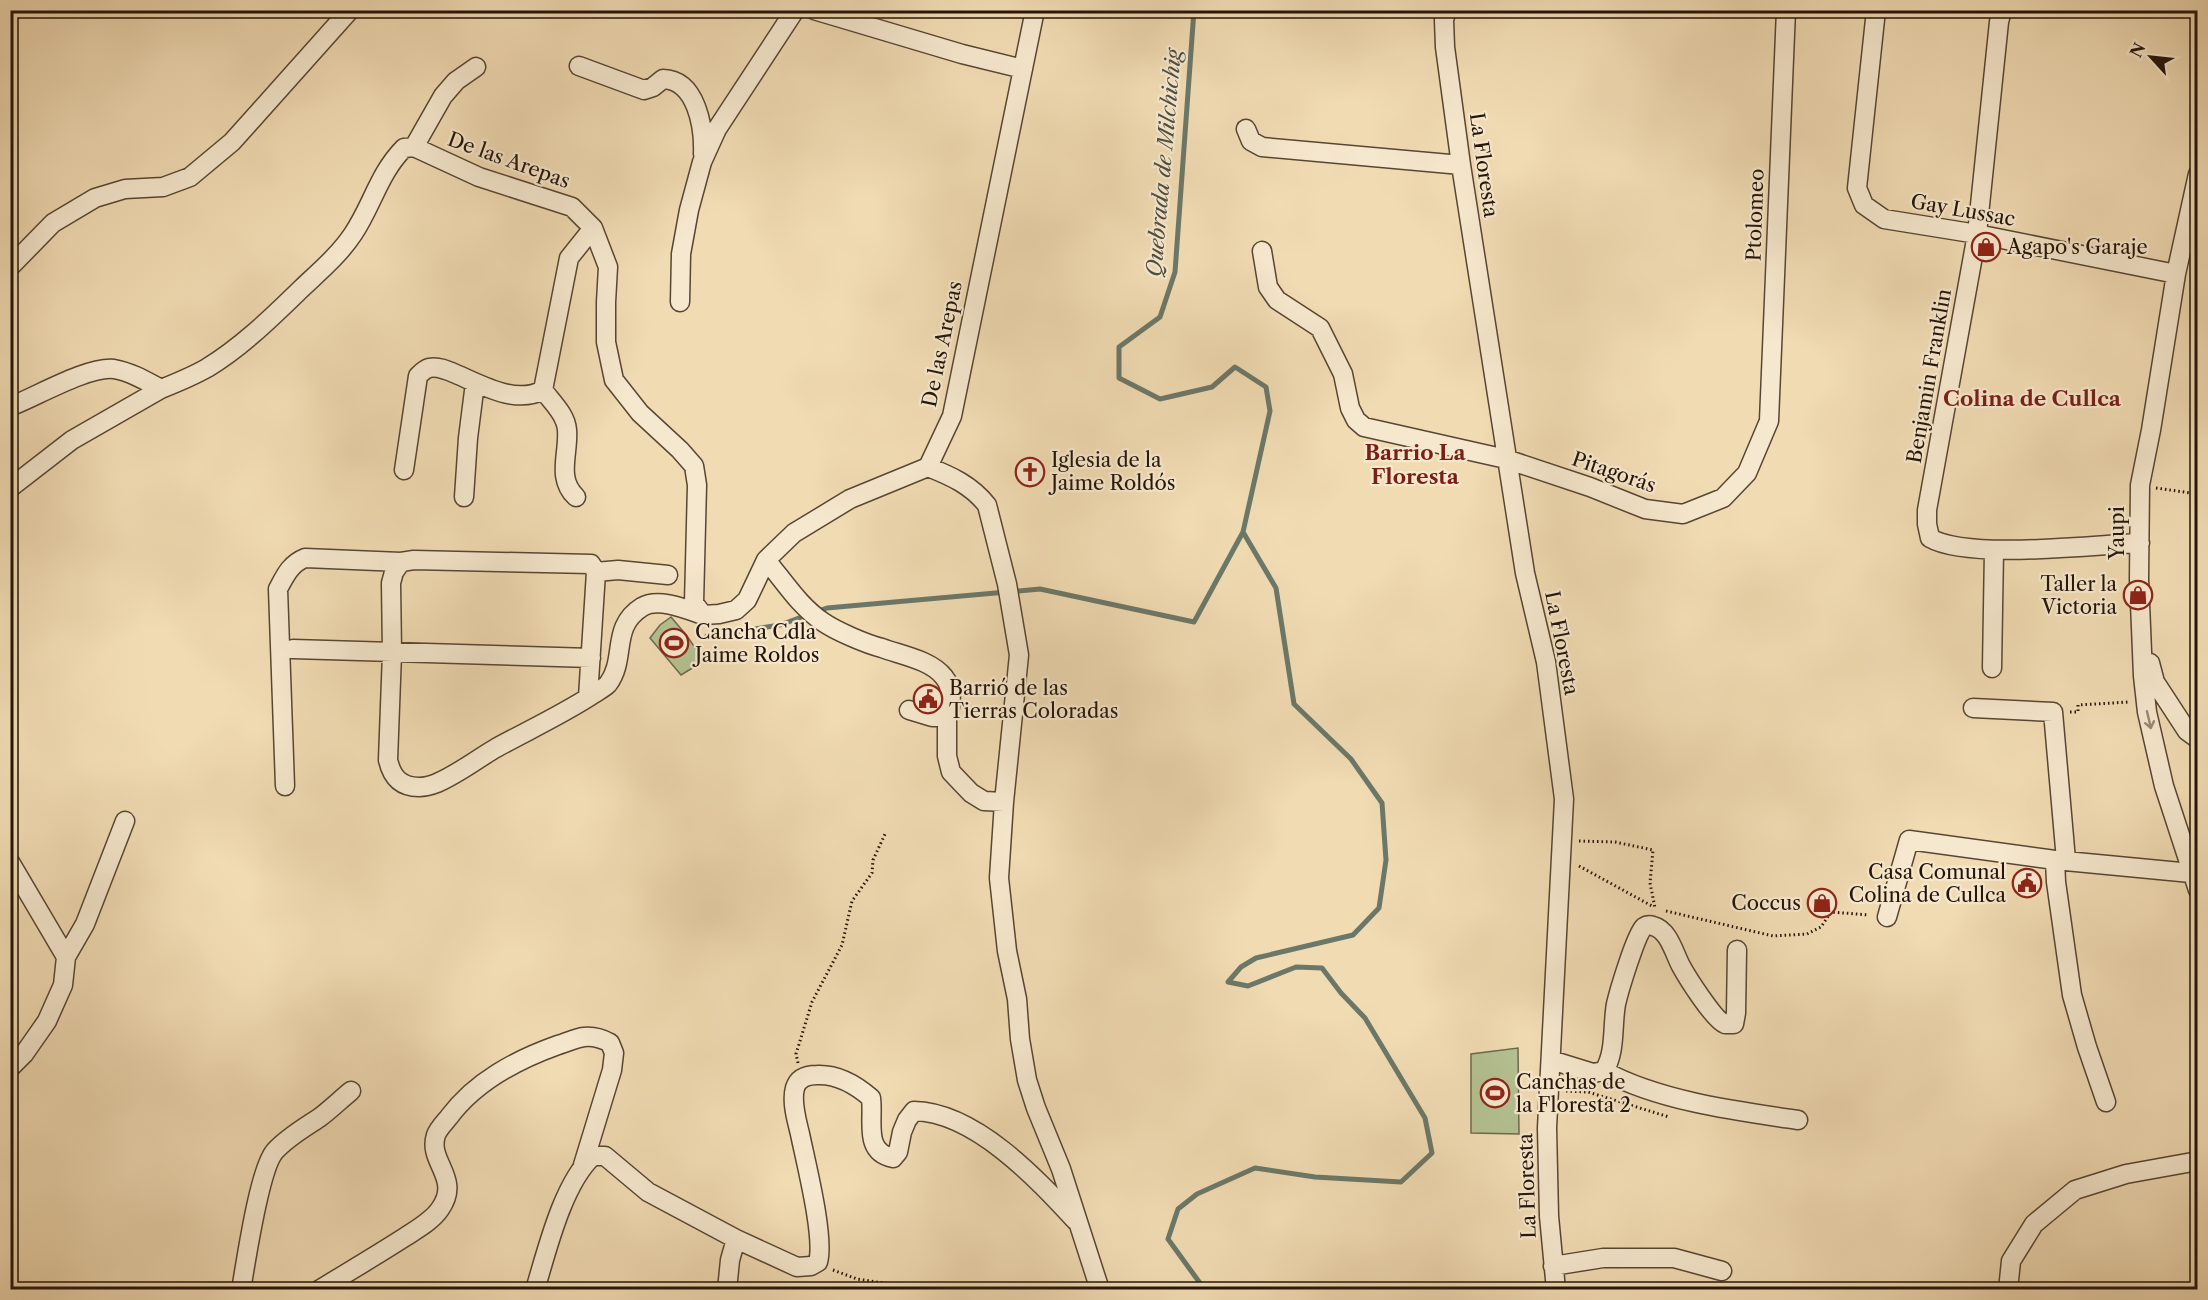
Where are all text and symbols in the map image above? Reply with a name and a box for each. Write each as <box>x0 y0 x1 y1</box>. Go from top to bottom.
north arrow <box>2121 27 2181 87</box>
text: N <box>2126 39 2150 61</box>
water label: Quebrada de Milchichig <box>1141 46 1186 278</box>
street label: La Floresta <box>1465 111 1503 219</box>
street label: De las Arepas <box>445 127 573 193</box>
street label: Ptolomeo <box>1741 168 1769 262</box>
street label: Gay Lussac <box>1909 189 2017 231</box>
shop icon: Agapo's Garaje <box>1970 231 2002 263</box>
place label: Agapo's Garaje <box>2006 235 2148 259</box>
street label: De las Arepas <box>917 279 967 409</box>
street label: Benjamin Franklin <box>1902 286 1956 465</box>
district label: Colina de Cullca <box>1943 386 2122 411</box>
district label: Barrio La Floresta <box>1364 440 1466 489</box>
street label: Pitagorás <box>1569 446 1659 498</box>
place label: Iglesia de la Jaime Roldós <box>1048 448 1175 495</box>
church icon: Iglesia de la Jaime Roldós <box>1014 456 1046 488</box>
street label: Yaupi <box>2105 506 2129 561</box>
place label: Taller la Victoria <box>2040 572 2117 619</box>
shop icon: Taller la Victoria <box>2122 579 2154 611</box>
street label: La Floresta <box>1540 589 1584 697</box>
place label: Cancha Cdla Jaime Roldos <box>692 620 819 667</box>
sports icon: Cancha Cdla Jaime Roldos <box>658 627 690 659</box>
place label: Barrió de las Tierras Coloradas <box>949 676 1119 723</box>
public building icon: Barrió de las Tierras Coloradas <box>912 683 944 715</box>
one-way arrow <box>2144 711 2156 730</box>
place label: Casa Comunal Colina de Cullca <box>1849 860 2006 907</box>
public building icon: Casa Comunal Colina de Cullca <box>2011 867 2043 899</box>
shop icon: Coccus <box>1806 887 1838 919</box>
place label: Coccus <box>1731 891 1801 915</box>
place label: Canchas de la Floresta 2 <box>1516 1070 1631 1117</box>
sports icon: Canchas de la Floresta 2 <box>1479 1077 1511 1109</box>
street label: La Floresta <box>1513 1132 1541 1239</box>

